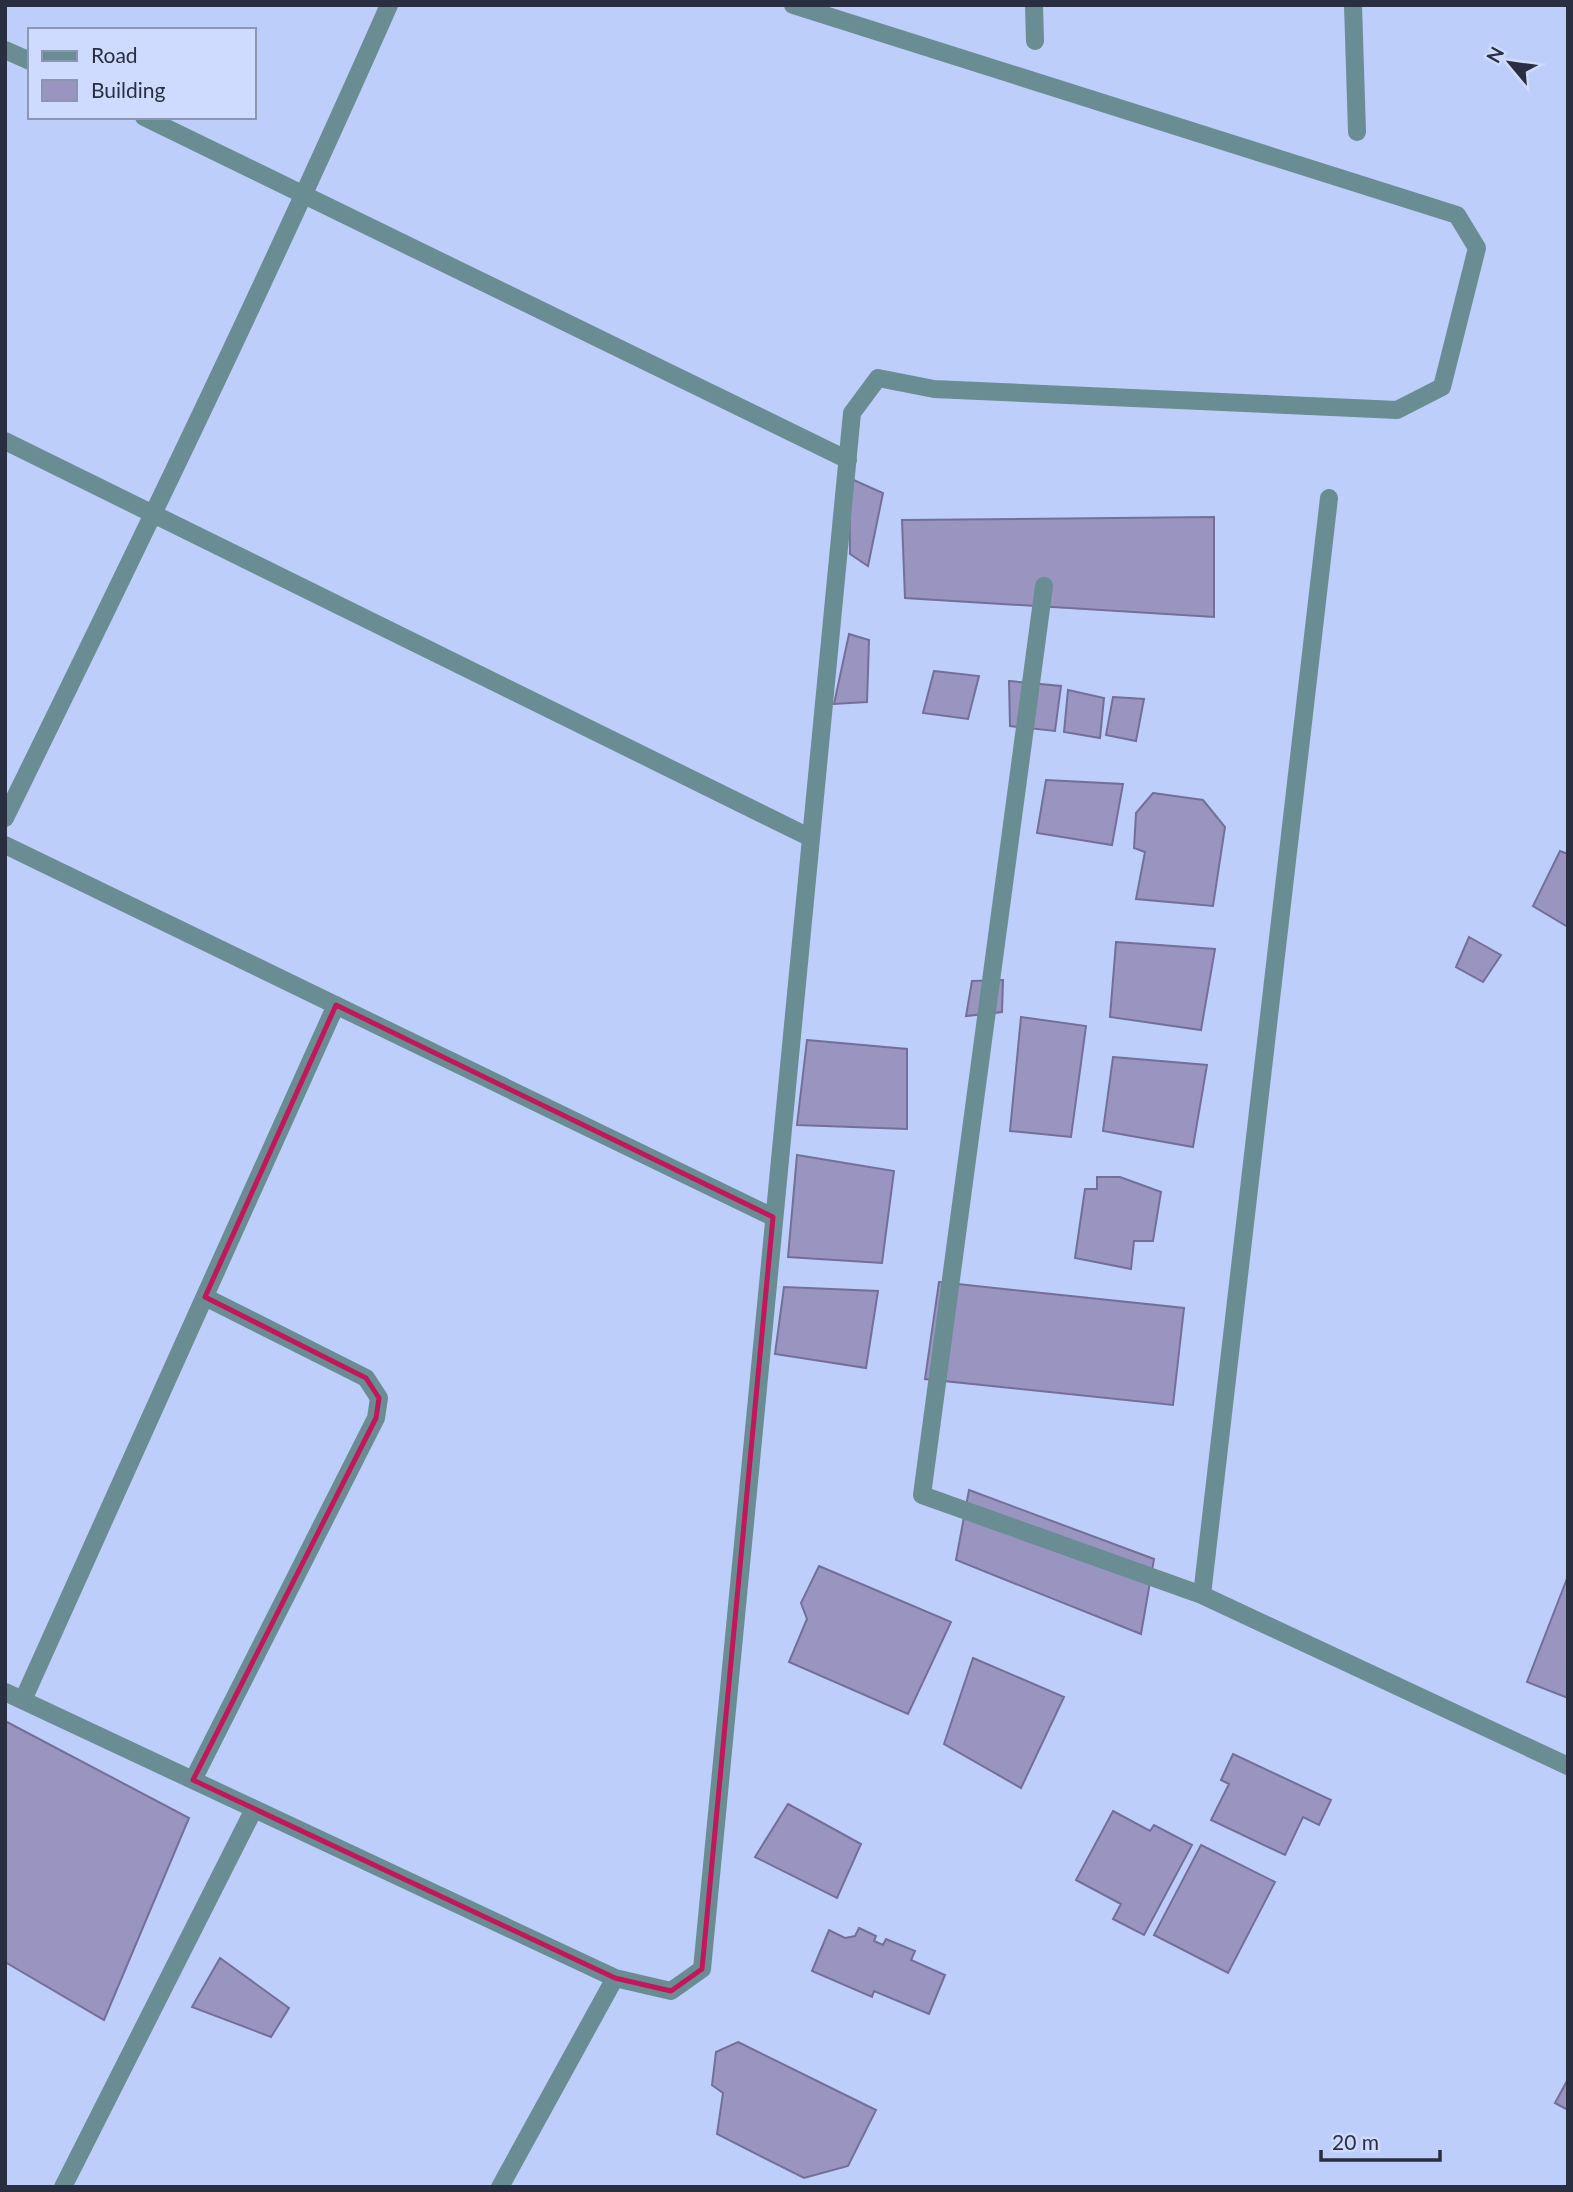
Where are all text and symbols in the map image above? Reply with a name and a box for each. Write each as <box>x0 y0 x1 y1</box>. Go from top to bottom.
legend <box>28 28 256 119</box>
north arrow <box>1475 28 1545 98</box>
text: Road <box>91 42 138 67</box>
text: N <box>1481 43 1508 66</box>
text: Building <box>91 77 166 102</box>
scale bar <box>1321 2118 1440 2162</box>
text: 20 m <box>1332 2129 1379 2154</box>

